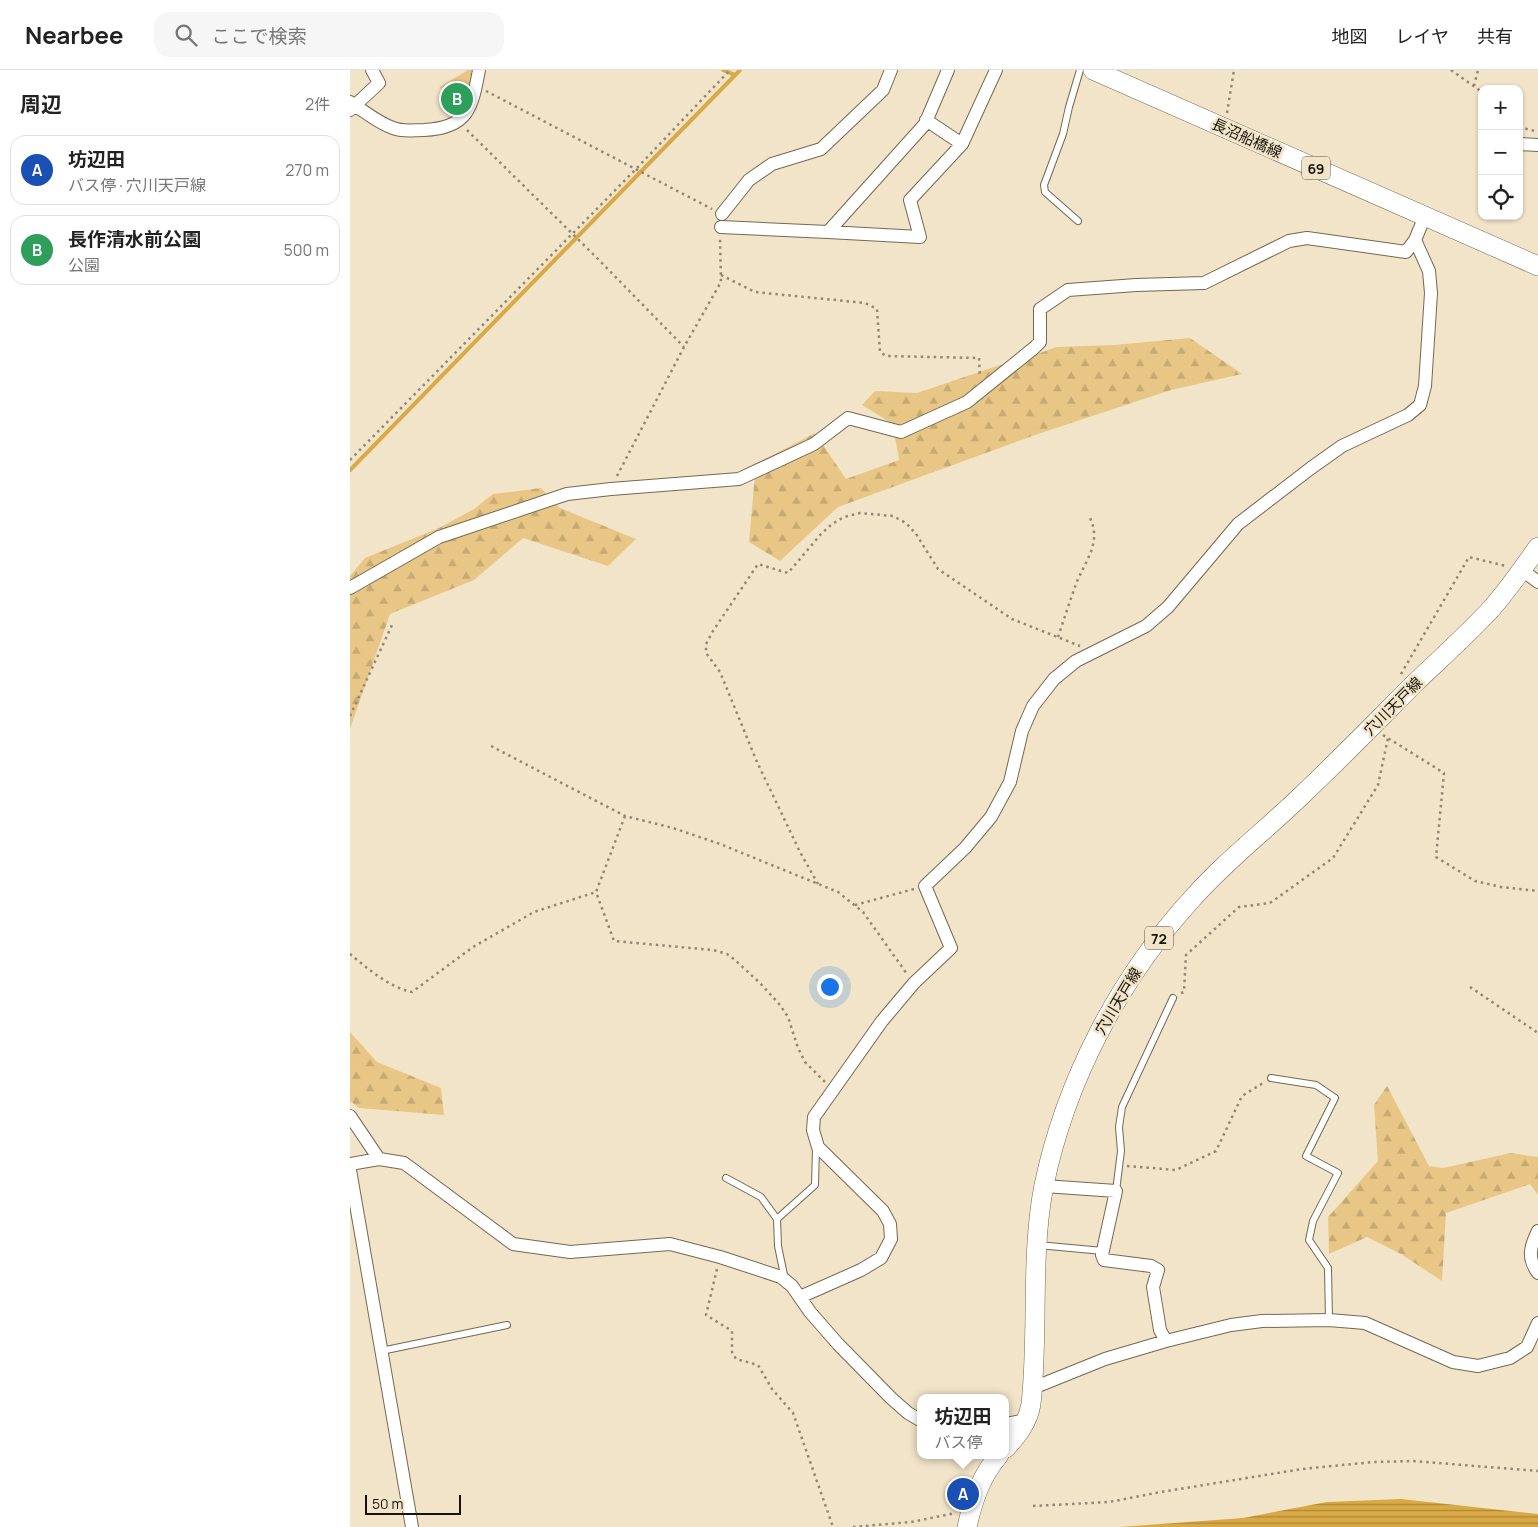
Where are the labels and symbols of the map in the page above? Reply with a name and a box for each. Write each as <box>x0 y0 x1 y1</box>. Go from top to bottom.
pin: B <box>441 80 473 118</box>
street label: 長沼船橋線 <box>1208 113 1286 163</box>
road number: 69 <box>1302 156 1330 180</box>
street label: 穴川天戸線 <box>1359 672 1427 740</box>
road number: 72 <box>1145 926 1173 950</box>
street label: 穴川天戸線 <box>1090 963 1146 1039</box>
your location <box>817 974 843 1000</box>
pin: A <box>947 1475 979 1513</box>
scale bar <box>365 1492 461 1515</box>

